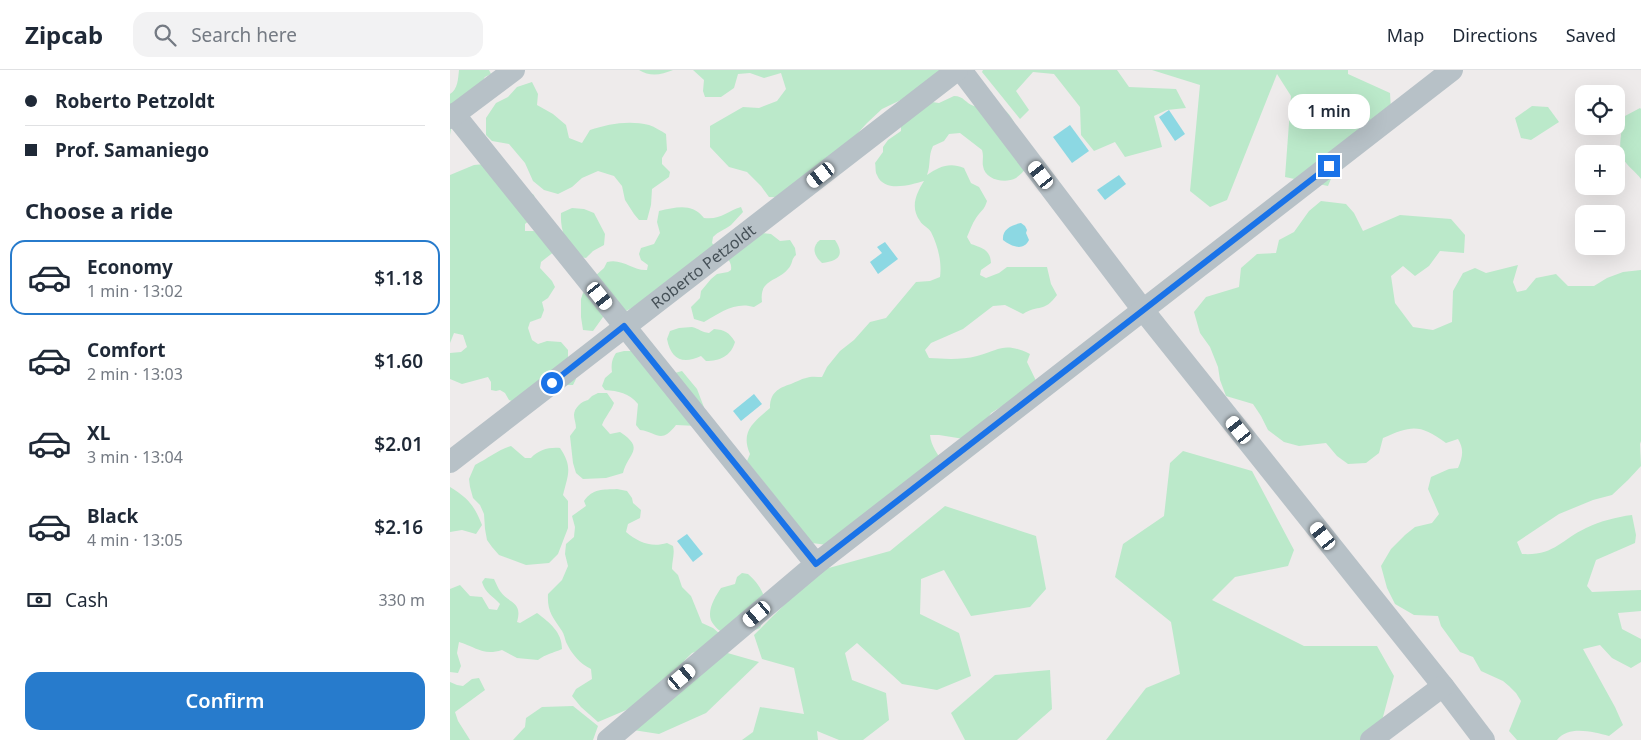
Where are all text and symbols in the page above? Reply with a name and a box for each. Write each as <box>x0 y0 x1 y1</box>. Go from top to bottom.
search box <box>133 12 483 57</box>
text: Zipcab <box>25 18 103 51</box>
icon: search <box>151 21 179 49</box>
text: Search here <box>191 22 297 48</box>
text: Map <box>1387 23 1424 47</box>
text: Directions <box>1452 23 1538 47</box>
text: Saved <box>1566 23 1616 47</box>
map controls <box>1575 85 1625 255</box>
button: locate <box>1575 85 1625 135</box>
text: Roberto Petzoldt <box>55 88 215 114</box>
callout: 1 min <box>1288 93 1370 128</box>
text: 1 min <box>1307 100 1351 122</box>
text: Prof. Samaniego <box>55 137 209 163</box>
button: + <box>1575 145 1625 195</box>
route end <box>1318 155 1340 177</box>
car <box>1025 159 1056 191</box>
car <box>804 160 837 190</box>
text: Choose a ride <box>25 195 173 225</box>
button: − <box>1575 205 1625 255</box>
street label: Roberto Petzoldt <box>646 219 760 314</box>
text: Economy <box>87 254 173 280</box>
icon: car <box>27 255 72 300</box>
text: $1.18 <box>374 265 423 291</box>
text: 1 min · 13:02 <box>87 280 183 302</box>
car <box>584 280 615 312</box>
text: Comfort <box>87 337 166 363</box>
icon: car <box>27 338 72 383</box>
text: $1.60 <box>374 348 423 374</box>
text: 2 min · 13:03 <box>87 363 183 385</box>
route start <box>541 372 563 394</box>
car <box>1223 414 1254 446</box>
text: XL <box>87 420 110 446</box>
icon: car <box>27 421 72 466</box>
text: $2.01 <box>374 431 423 457</box>
text: 3 min · 13:04 <box>87 446 183 468</box>
text: Black <box>87 503 138 529</box>
icon: car <box>27 504 72 549</box>
text: $2.16 <box>374 514 423 540</box>
car <box>1307 520 1338 552</box>
text: 4 min · 13:05 <box>87 529 183 551</box>
icon: cash <box>25 586 53 614</box>
text: Cash <box>65 587 109 613</box>
text: 330 m <box>378 589 425 611</box>
car <box>740 599 773 629</box>
car <box>665 662 698 692</box>
button: Confirm <box>25 672 425 730</box>

